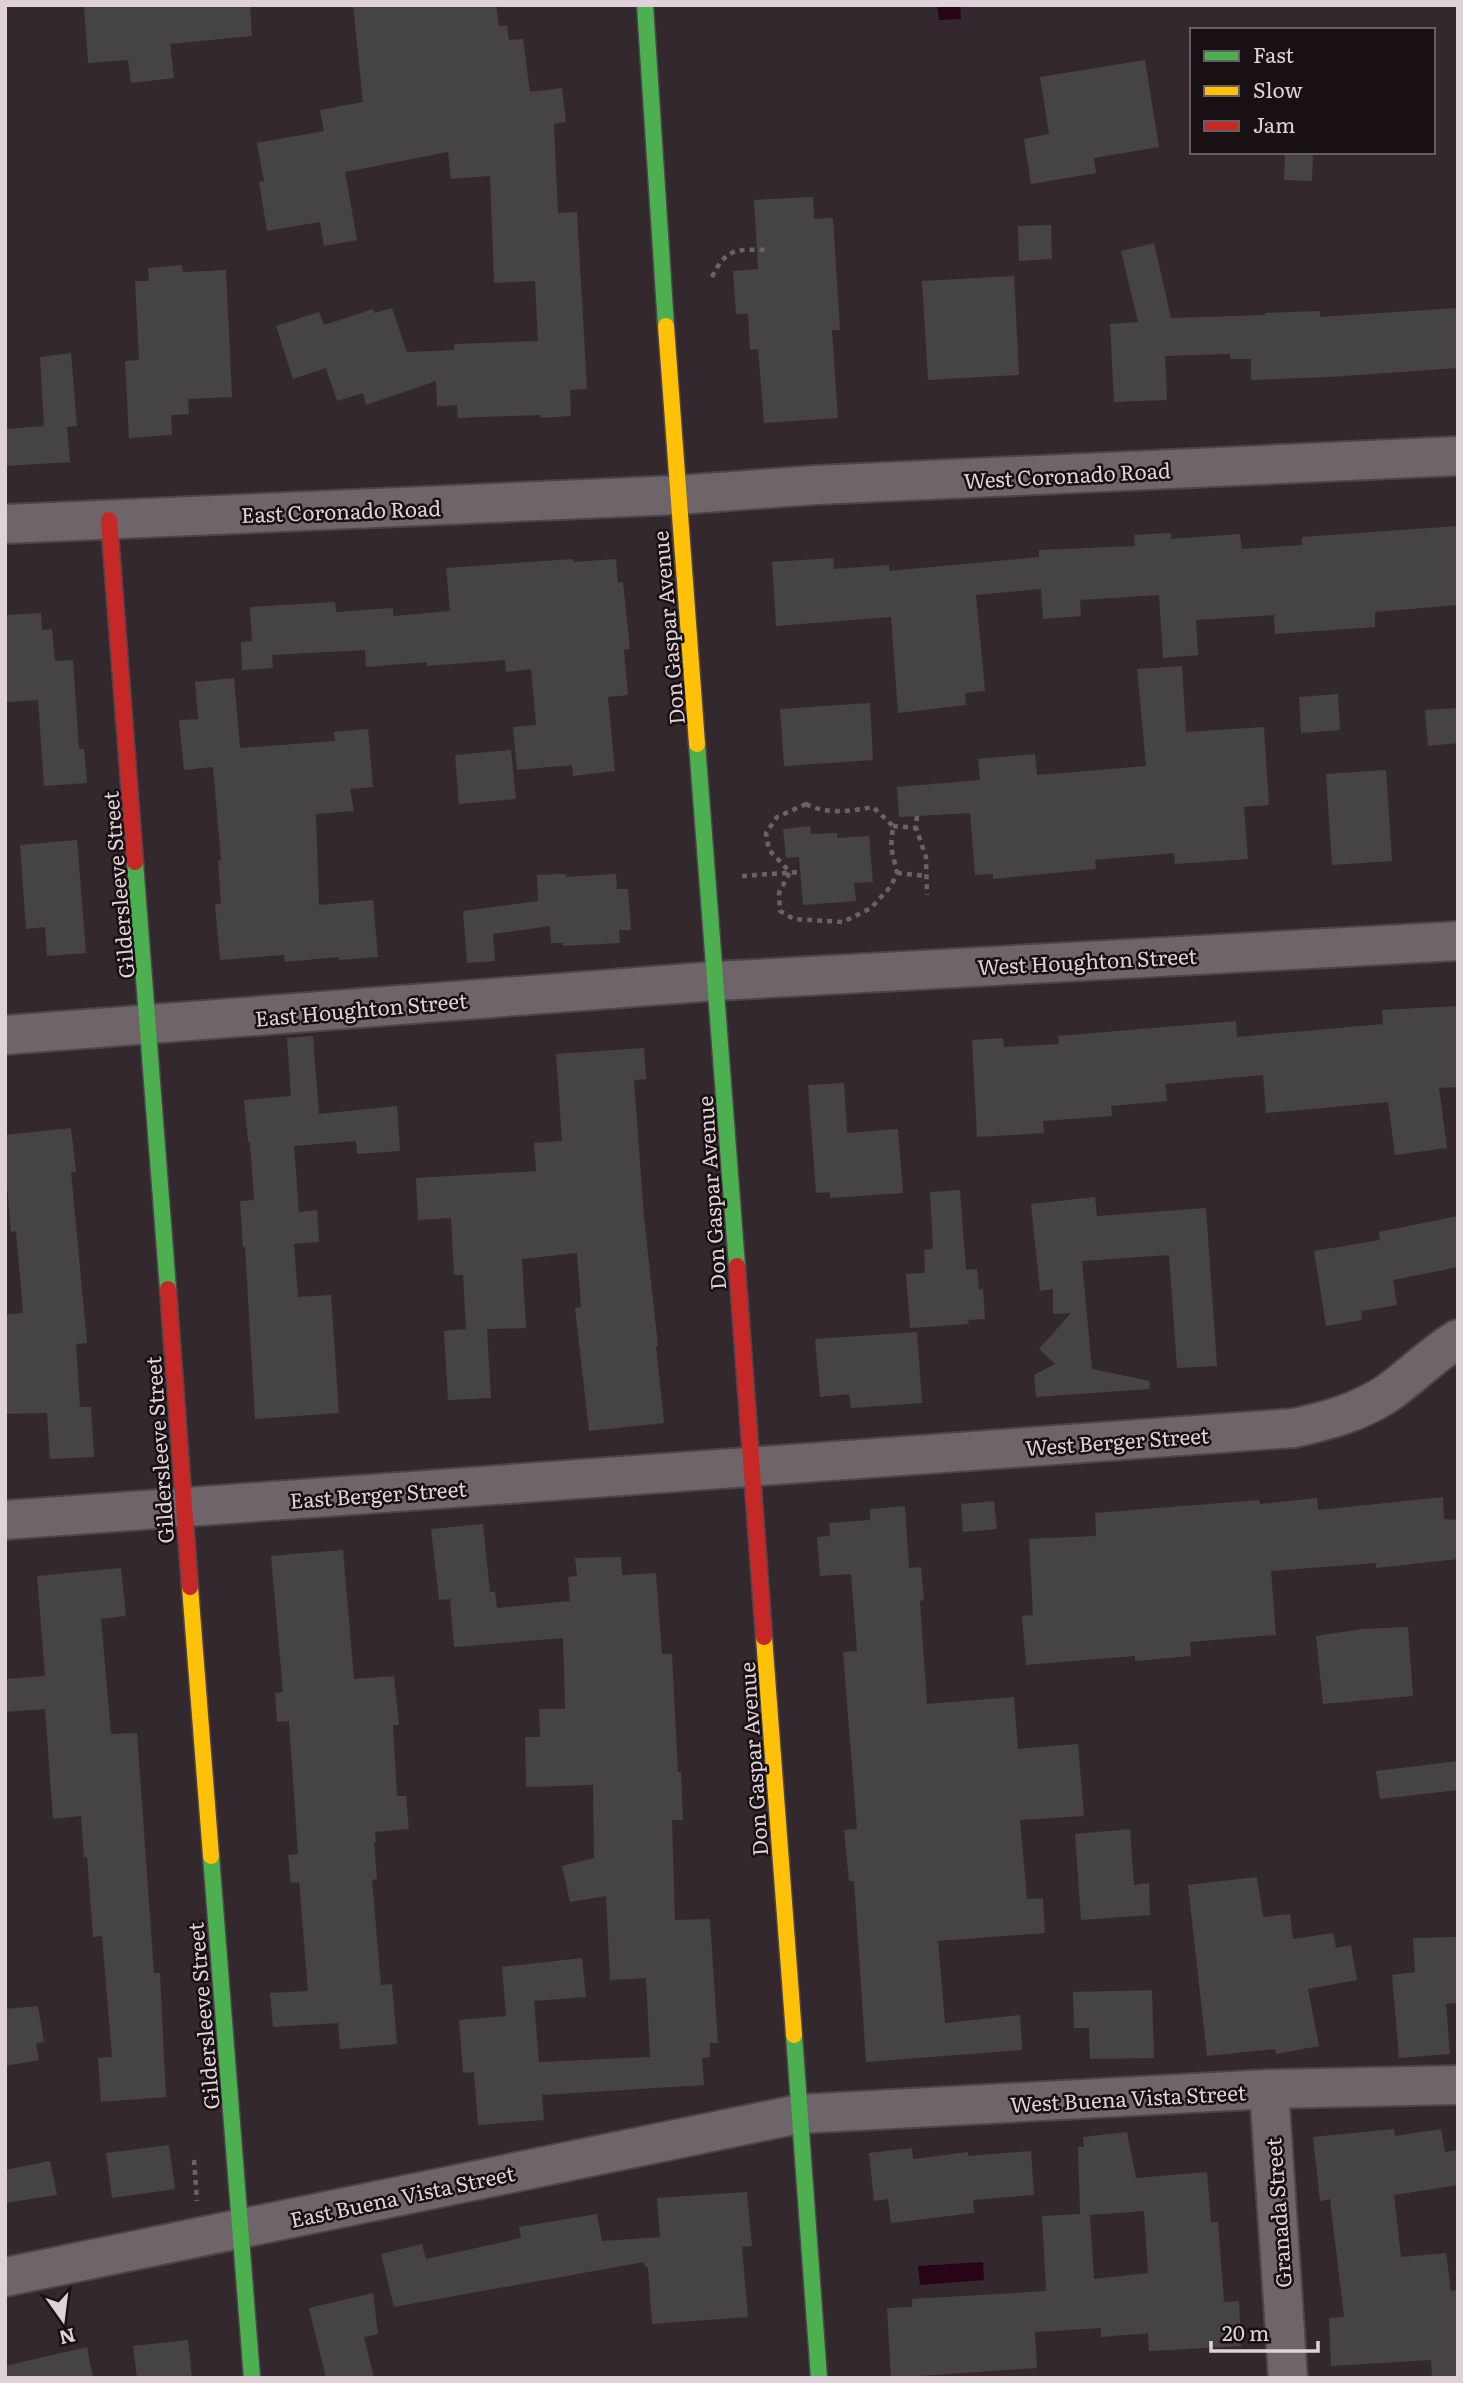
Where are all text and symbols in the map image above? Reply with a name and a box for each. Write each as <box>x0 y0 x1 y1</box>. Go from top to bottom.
legend <box>1190 28 1435 154</box>
text: Fast <box>1253 38 1294 69</box>
text: Slow <box>1253 73 1303 104</box>
text: Jam <box>1253 108 1295 139</box>
street label: West Coronado Road <box>963 453 1172 495</box>
street label: East Coronado Road <box>240 491 442 529</box>
street label: Don Gaspar Avenue <box>643 530 691 726</box>
street label: Gildersleeve Street <box>93 790 141 980</box>
street label: West Houghton Street <box>976 939 1198 981</box>
street label: East Houghton Street <box>254 983 469 1033</box>
street label: Don Gaspar Avenue <box>688 1095 732 1291</box>
street label: Gildersleeve Street <box>136 1355 180 1545</box>
street label: West Berger Street <box>1024 1418 1211 1462</box>
street label: East Berger Street <box>289 1471 468 1515</box>
street label: Don Gaspar Avenue <box>730 1661 774 1857</box>
street label: Gildersleeve Street <box>178 1921 226 2111</box>
street label: West Buena Vista Street <box>1009 2075 1247 2119</box>
street label: Granada Street <box>1256 2136 1298 2289</box>
street label: East Buena Vista Street <box>287 2156 518 2234</box>
north arrow <box>28 2285 98 2355</box>
scale bar <box>1211 2310 1318 2354</box>
text: 20 m <box>1222 2316 1269 2347</box>
text: N <box>56 2322 78 2353</box>

